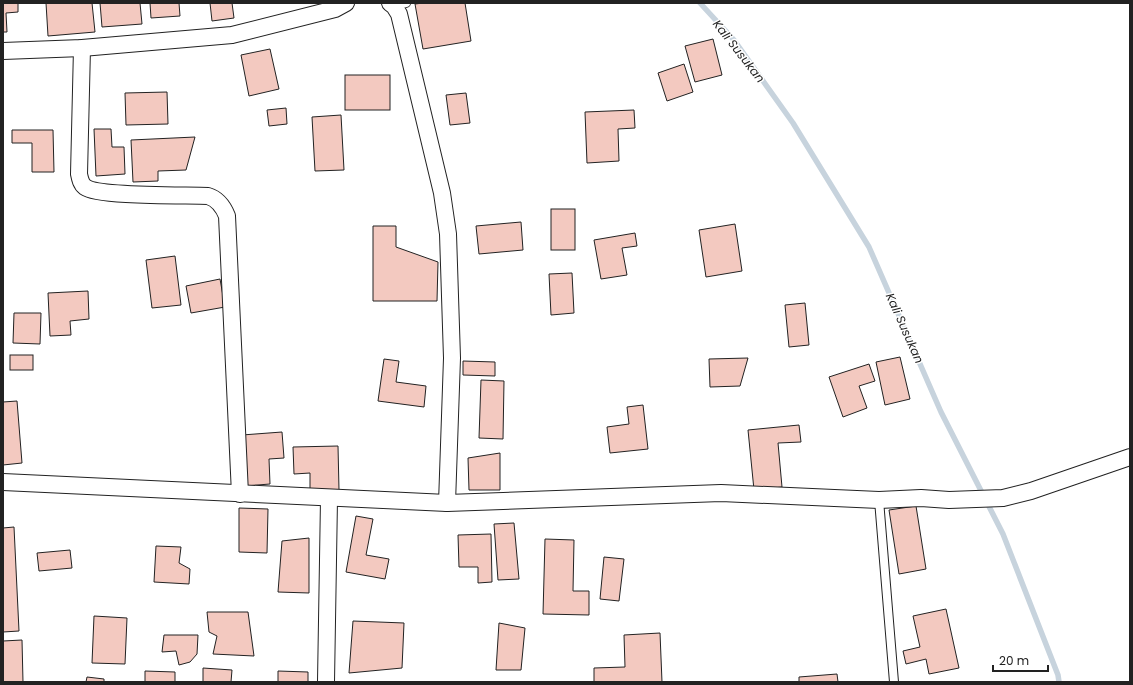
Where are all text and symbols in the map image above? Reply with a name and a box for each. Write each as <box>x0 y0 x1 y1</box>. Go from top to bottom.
water label: Kali Susukan <box>709 16 769 86</box>
water label: Kali Susukan <box>882 290 928 366</box>
scale bar <box>993 647 1048 673</box>
text: 20 m <box>999 652 1029 669</box>

